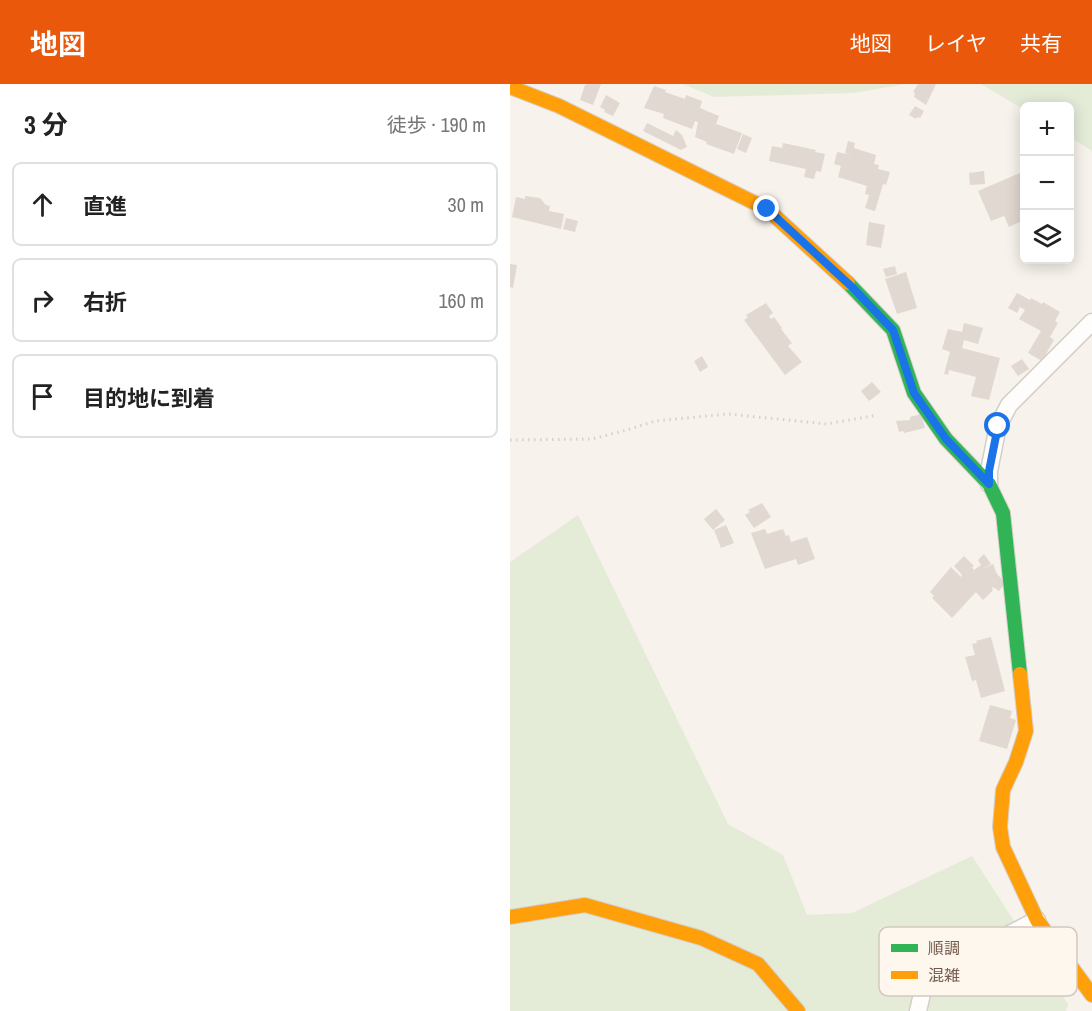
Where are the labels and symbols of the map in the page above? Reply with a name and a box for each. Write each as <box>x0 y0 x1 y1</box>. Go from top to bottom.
route end <box>753 195 779 221</box>
route start <box>984 412 1010 438</box>
legend <box>879 927 1077 996</box>
text: 順調 <box>928 937 960 959</box>
text: 混雑 <box>928 964 960 986</box>

